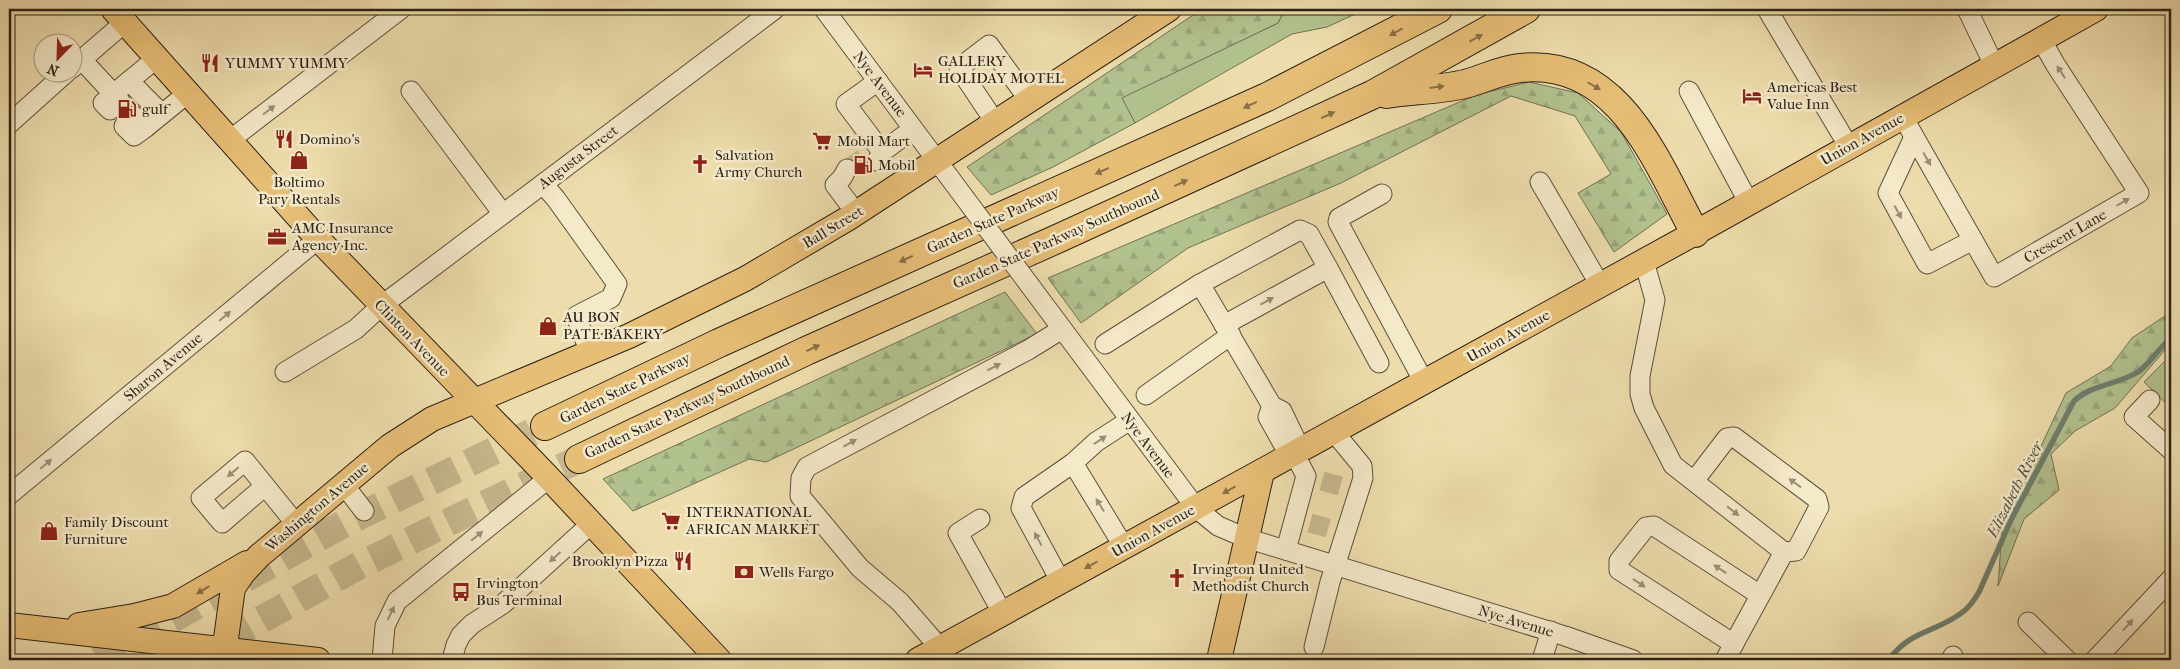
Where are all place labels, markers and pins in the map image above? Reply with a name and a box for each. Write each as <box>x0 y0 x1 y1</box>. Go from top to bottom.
restaurant icon: YUMMY YUMMY <box>199 52 221 74</box>
place label: GALLERY HOLIDAY MOTEL <box>938 52 1064 87</box>
place label: YUMMY YUMMY <box>224 54 349 72</box>
hotel icon: GALLERY HOLIDAY MOTEL <box>912 59 934 81</box>
place label: Americas Best Value Inn <box>1766 78 1858 113</box>
hotel icon: Americas Best Value Inn <box>1741 85 1763 107</box>
fuel station icon: gulf <box>116 98 138 120</box>
place label: gulf <box>142 100 171 118</box>
restaurant icon: Domino's <box>273 128 295 150</box>
place label: Domino's <box>299 130 360 148</box>
supermarket icon: Mobil Mart <box>811 130 833 152</box>
place label: Mobil Mart <box>837 132 911 150</box>
place label: Salvation Army Church <box>714 146 803 181</box>
shop icon: Boltimo Pary Rentals <box>288 149 310 171</box>
church icon: Salvation Army Church <box>689 153 711 175</box>
fuel station icon: Mobil <box>852 154 874 176</box>
place label: Mobil <box>878 156 915 174</box>
place label: Boltimo Pary Rentals <box>258 173 341 208</box>
place label: AMC Insurance Agency Inc. <box>291 219 394 254</box>
office icon: AMC Insurance Agency Inc. <box>266 226 288 248</box>
place label: AU BON PATE BAKERY <box>562 308 664 343</box>
shop icon: AU BON PATE BAKERY <box>537 315 559 337</box>
place label: INTERNATIONAL AFRICAN MARKET <box>685 503 820 538</box>
supermarket icon: INTERNATIONAL AFRICAN MARKET <box>660 510 682 532</box>
place label: Family Discount Furniture <box>64 513 169 548</box>
shop icon: Family Discount Furniture <box>38 520 60 542</box>
restaurant icon: Brooklyn Pizza <box>672 550 694 572</box>
place label: Brooklyn Pizza <box>572 552 669 570</box>
place label: Irvington United Methodist Church <box>1192 560 1310 595</box>
bank icon: Wells Fargo <box>733 561 755 583</box>
place label: Wells Fargo <box>758 563 834 581</box>
church icon: Irvington United Methodist Church <box>1166 567 1188 589</box>
place label: Irvington Bus Terminal <box>476 574 562 609</box>
bus stop icon: Irvington Bus Terminal <box>450 581 472 603</box>

